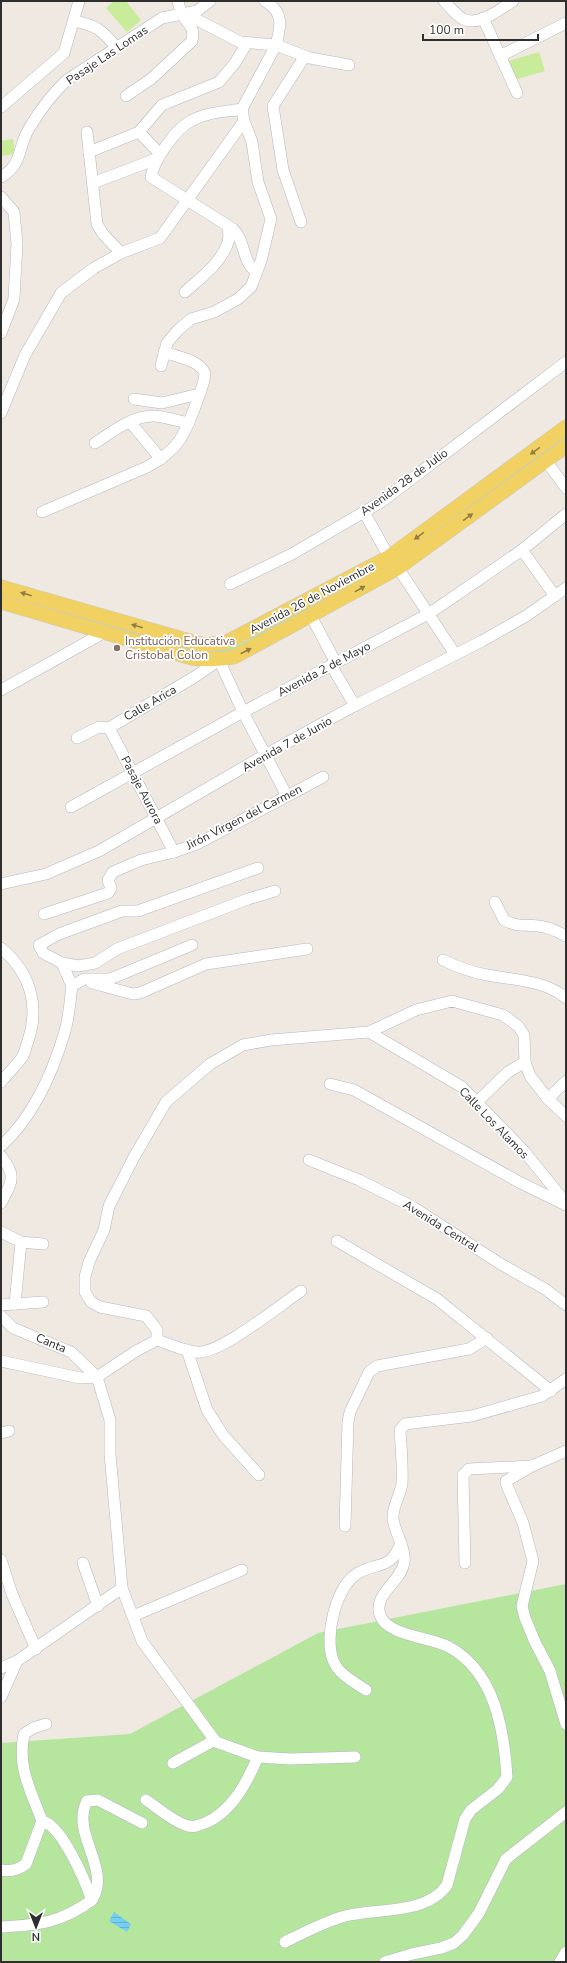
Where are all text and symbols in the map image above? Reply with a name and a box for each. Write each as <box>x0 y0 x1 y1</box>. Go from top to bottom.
scale bar <box>423 16 538 42</box>
street label: Pasaje Las Lomas <box>63 22 151 88</box>
text: 100 m <box>429 22 464 38</box>
street label: Avenida 28 de Julio <box>357 445 451 519</box>
one-way arrow <box>529 447 540 455</box>
one-way arrow <box>463 513 474 521</box>
one-way arrow <box>413 532 424 540</box>
street label: Avenida 26 de Noviembre <box>247 558 377 638</box>
one-way arrow <box>354 586 366 592</box>
one-way arrow <box>20 591 32 597</box>
one-way arrow <box>131 623 143 629</box>
place label: Institución Educativa Cristobal Colon <box>125 633 235 663</box>
street label: Avenida 2 de Mayo <box>275 638 374 700</box>
marker: Institución Educativa Cristobal Colon <box>112 643 122 653</box>
one-way arrow <box>240 647 252 654</box>
street label: Calle Arica <box>121 681 179 725</box>
street label: Avenida 7 de Junio <box>239 712 335 775</box>
street label: Pasaje Aurora <box>117 753 167 827</box>
street label: Jirón Virgen del Carmen <box>182 781 305 854</box>
street label: Calle Los Alamos <box>456 1084 533 1163</box>
street label: Avenida Central <box>400 1196 482 1256</box>
street label: Canta <box>33 1329 69 1357</box>
north arrow <box>16 1907 56 1947</box>
text: N <box>32 1929 40 1944</box>

